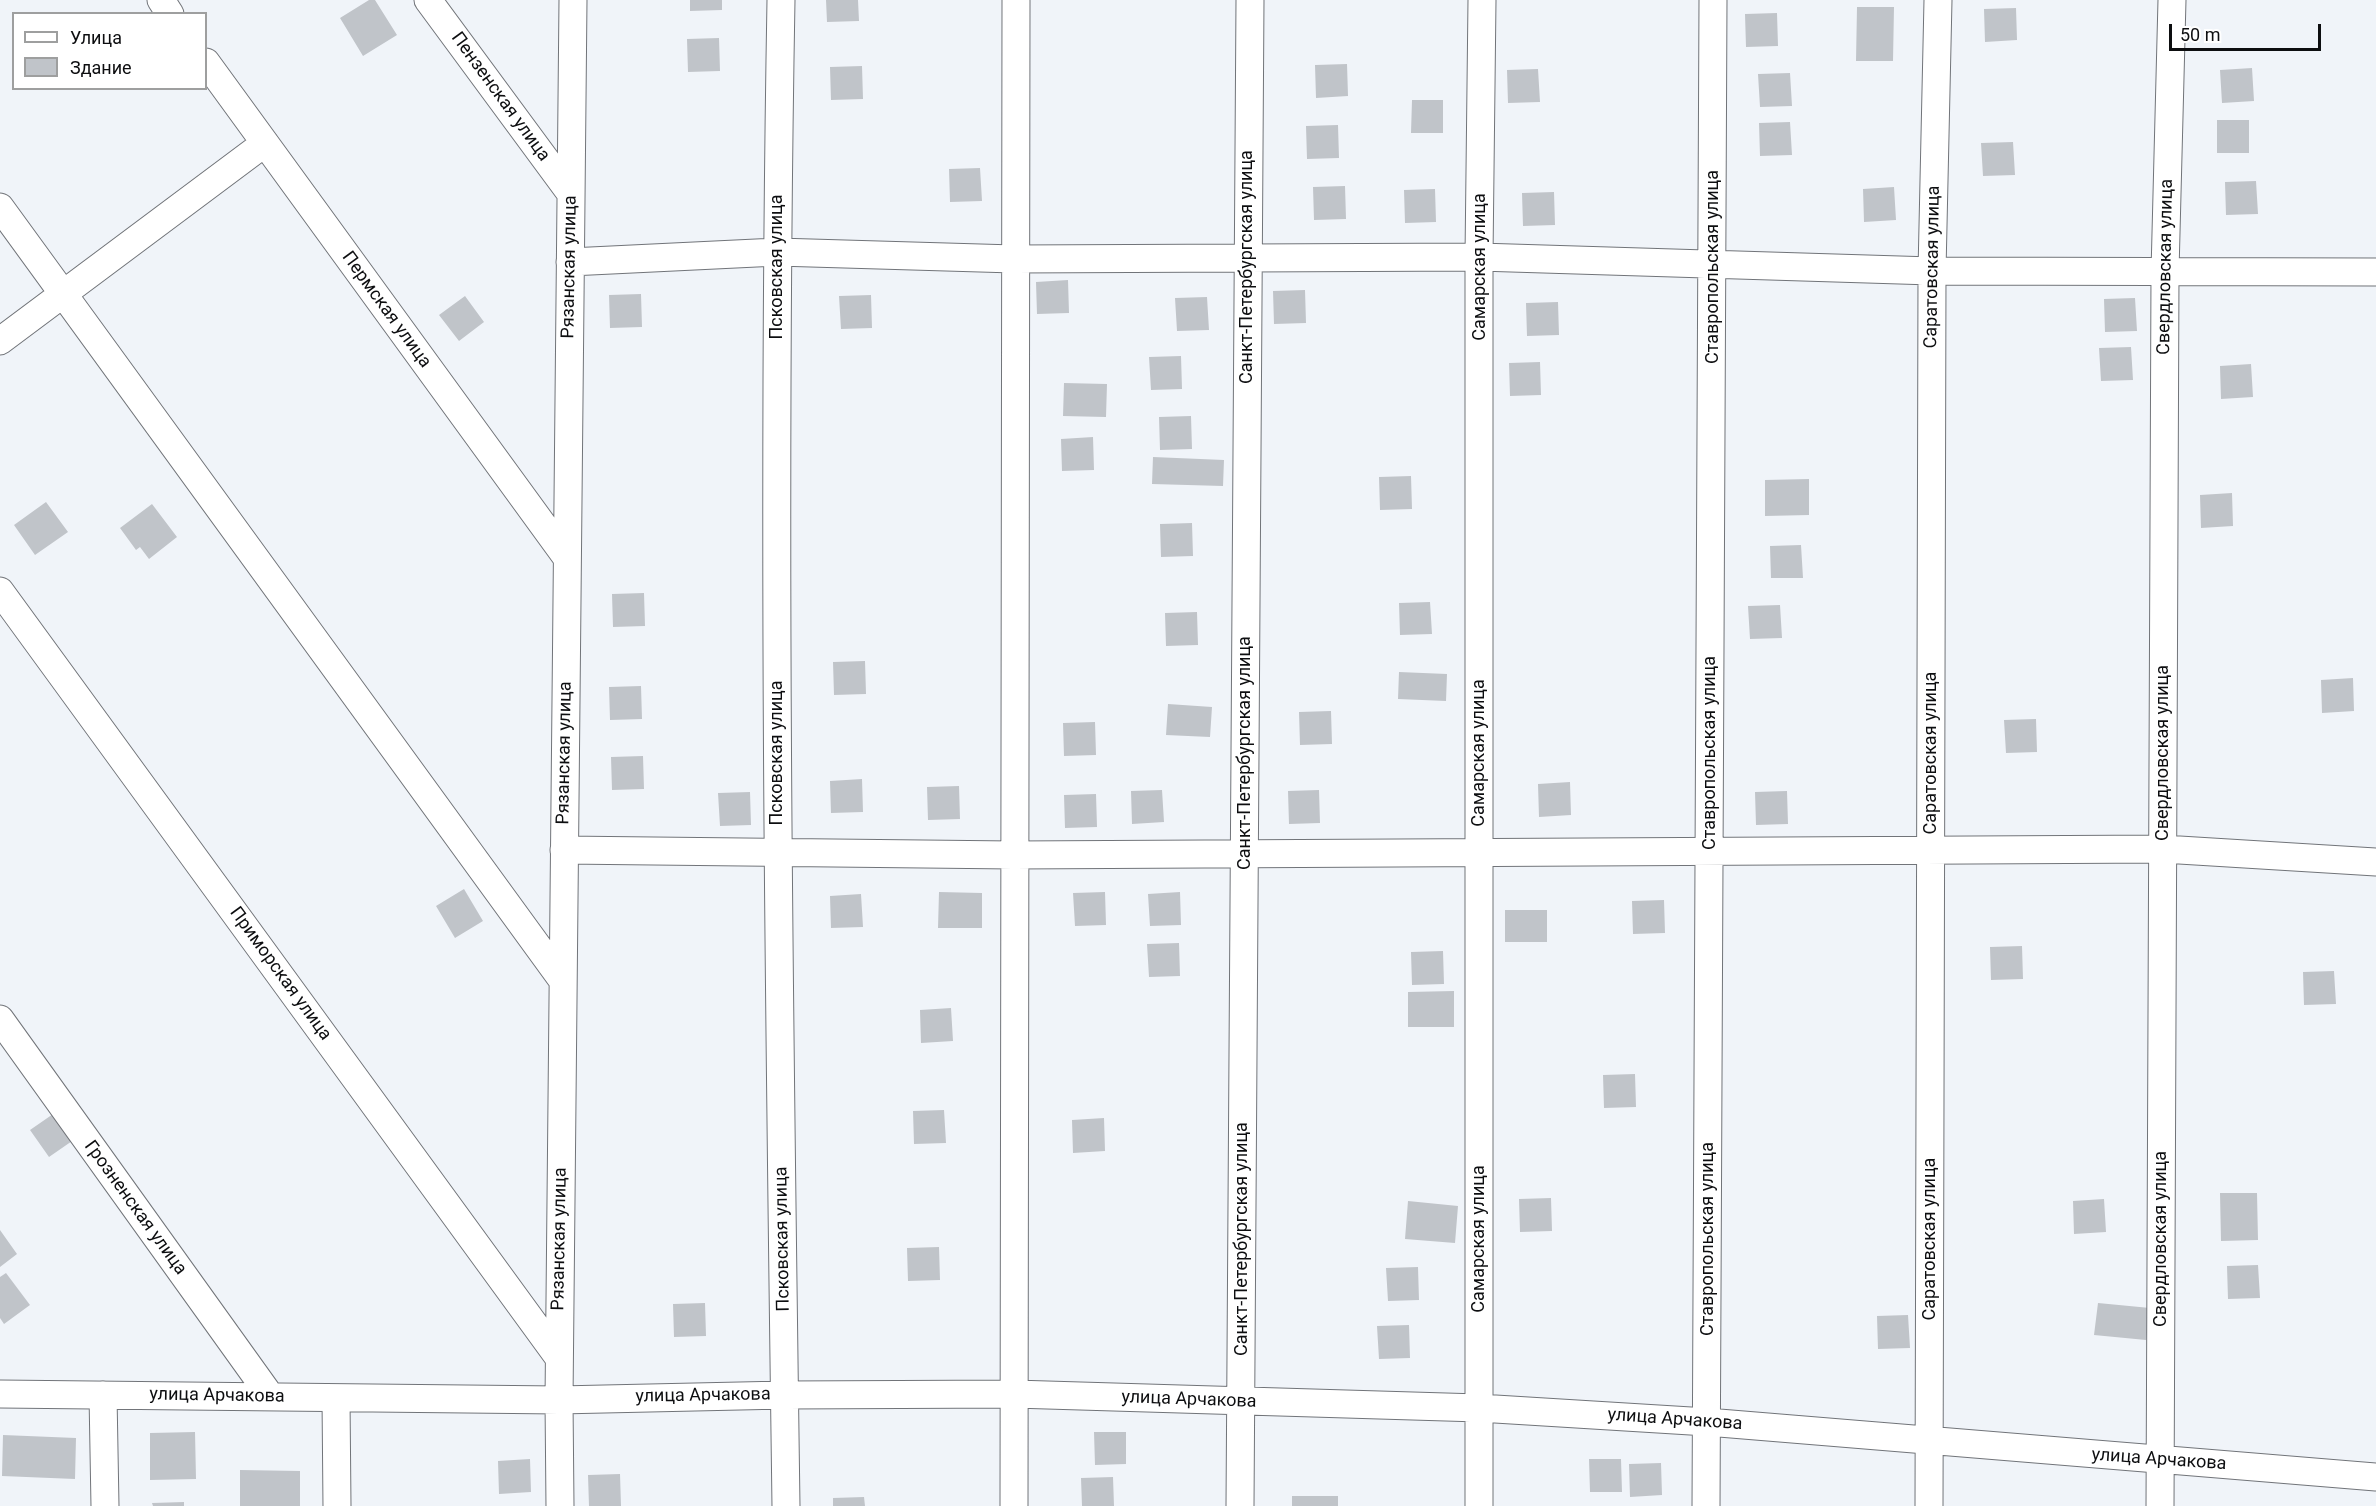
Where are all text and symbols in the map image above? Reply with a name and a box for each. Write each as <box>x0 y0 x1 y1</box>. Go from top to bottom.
legend <box>12 12 207 90</box>
scale bar <box>2172 12 2324 50</box>
text: 50 m <box>2180 24 2220 45</box>
text: Улица <box>70 27 122 48</box>
street label: Пензенская улица <box>446 28 554 166</box>
text: Здание <box>70 57 132 78</box>
street label: Санкт-Петербургская улица <box>1236 150 1258 384</box>
street label: Ставропольская улица <box>1702 170 1724 364</box>
street label: Свердловская улица <box>2154 179 2178 355</box>
street label: Саратовская улица <box>1921 185 1945 349</box>
street label: Самарская улица <box>1469 193 1491 341</box>
street label: Псковская улица <box>766 194 788 340</box>
street label: Рязанская улица <box>558 195 582 339</box>
street label: Пермская улица <box>337 248 435 372</box>
street label: Санкт-Петербургская улица <box>1234 636 1256 870</box>
street label: Ставропольская улица <box>1699 656 1721 850</box>
street label: Свердловская улица <box>2152 665 2174 841</box>
street label: Саратовская улица <box>1920 672 1942 834</box>
street label: Самарская улица <box>1468 679 1490 827</box>
street label: Псковская улица <box>766 680 788 826</box>
street label: Рязанская улица <box>553 681 577 825</box>
street label: Приморская улица <box>224 903 336 1045</box>
street label: Санкт-Петербургская улица <box>1231 1122 1253 1356</box>
street label: Грозненская улица <box>79 1137 191 1279</box>
street label: Ставропольская улица <box>1697 1142 1719 1336</box>
street label: Свердловская улица <box>2150 1151 2172 1327</box>
street label: Саратовская улица <box>1919 1158 1941 1320</box>
street label: Самарская улица <box>1468 1165 1490 1313</box>
street label: Псковская улица <box>771 1166 795 1312</box>
street label: Рязанская улица <box>548 1167 572 1311</box>
street label: улица Арчакова <box>149 1384 285 1408</box>
street label: улица Арчакова <box>635 1384 771 1408</box>
street label: улица Арчакова <box>1121 1387 1257 1413</box>
street label: улица Арчакова <box>1607 1405 1743 1435</box>
street label: улица Арчакова <box>2091 1445 2227 1475</box>

